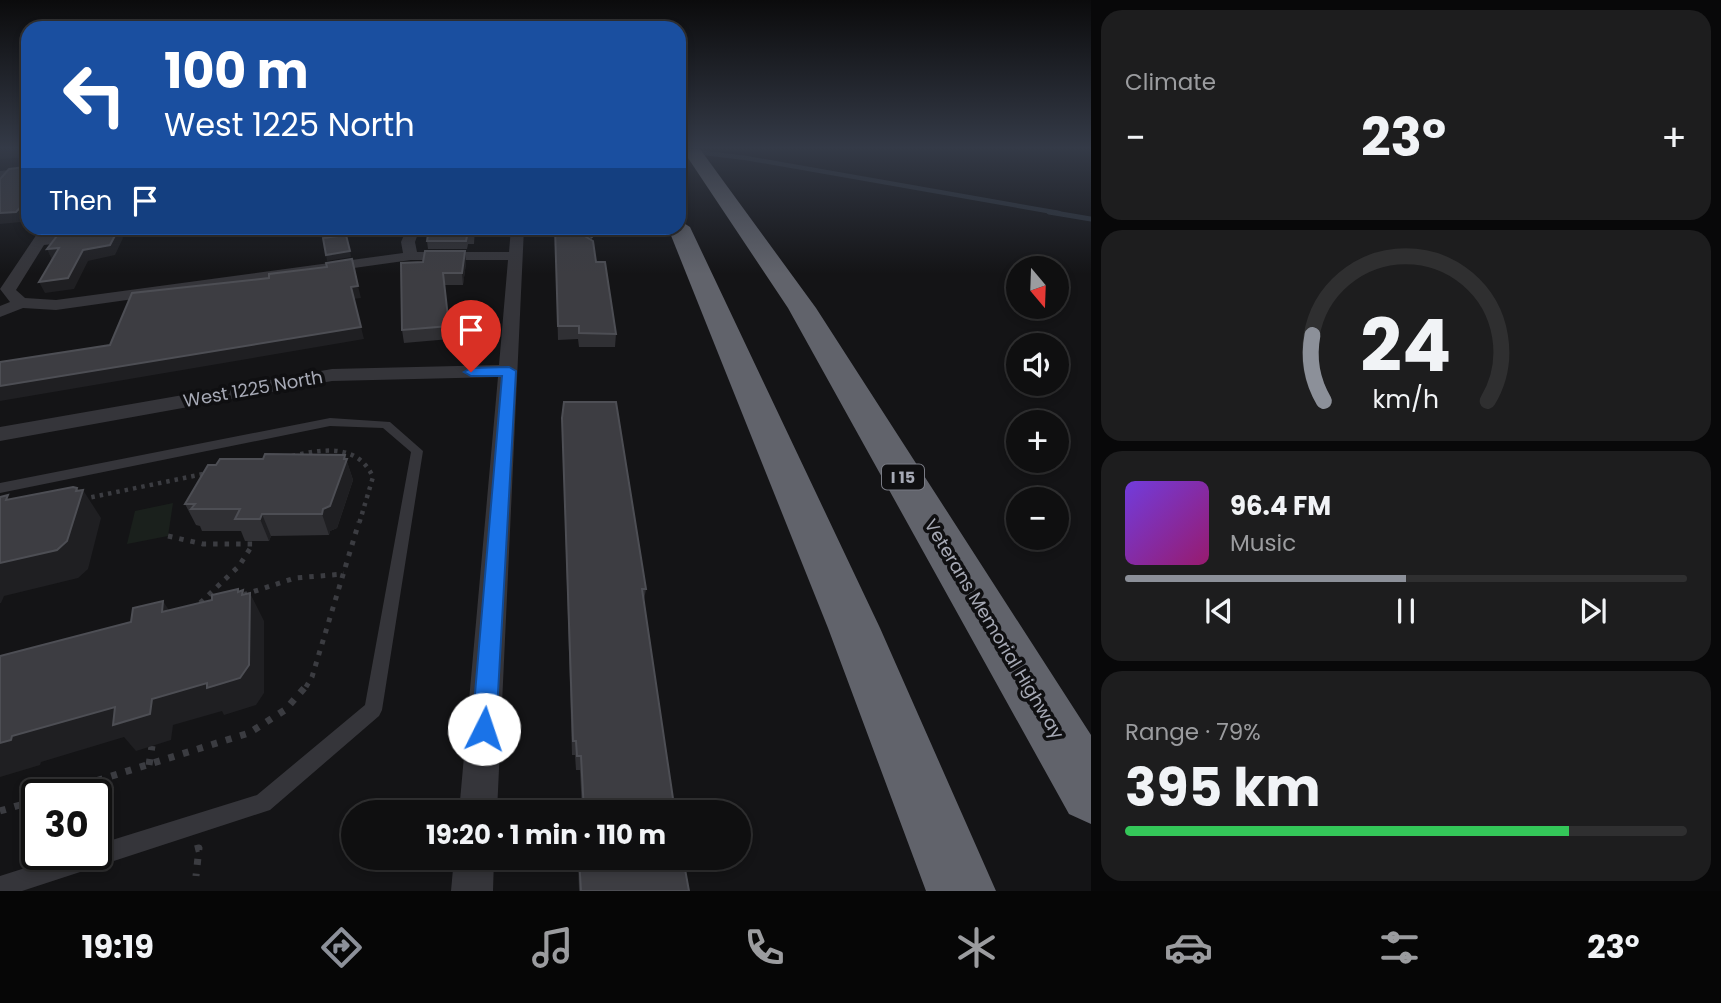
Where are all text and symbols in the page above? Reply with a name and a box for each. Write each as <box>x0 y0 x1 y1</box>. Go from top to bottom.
text: 100 m <box>164 37 309 105</box>
icon: left <box>49 49 140 140</box>
text: Climate <box>1125 66 1216 98</box>
text: 23° <box>1361 101 1446 174</box>
text: West 1225 North <box>164 102 415 147</box>
text: − <box>1125 111 1146 164</box>
text: + <box>1661 111 1687 164</box>
icon: arrive <box>126 182 164 220</box>
text: Then <box>49 183 112 219</box>
north arrow <box>1006 256 1069 318</box>
map controls <box>1006 256 1069 550</box>
text: 24 <box>1361 296 1451 397</box>
pin <box>441 300 501 372</box>
icon: arrive <box>452 311 490 349</box>
button: sound <box>1006 333 1069 396</box>
street label: West 1225 North <box>181 364 325 413</box>
text: km/h <box>1373 382 1439 417</box>
button: + <box>1006 410 1069 473</box>
road number: I 15 <box>882 464 924 490</box>
button: − <box>1006 487 1069 550</box>
text: 96.4 FM <box>1230 488 1331 524</box>
street label: Veterans Memorial Highway <box>919 514 1070 743</box>
text: Music <box>1230 527 1296 559</box>
icon: previous <box>1200 592 1238 630</box>
icon: pause <box>1387 592 1425 630</box>
icon: next <box>1574 592 1612 630</box>
position arrow <box>447 692 521 766</box>
text: Range · 79% <box>1125 716 1261 748</box>
text: 395 km <box>1125 751 1320 824</box>
speed limit sign: 30 <box>21 779 112 870</box>
text: 19:20 · 1 min · 110 m <box>426 817 666 853</box>
icon: directions <box>317 923 366 972</box>
icon: music <box>528 923 577 972</box>
icon: phone <box>740 923 789 972</box>
icon: climate <box>952 923 1001 972</box>
icon: car <box>1164 923 1213 972</box>
icon: filters <box>1375 923 1424 972</box>
text: 19:19 <box>81 924 154 969</box>
text: 23° <box>1587 924 1640 969</box>

